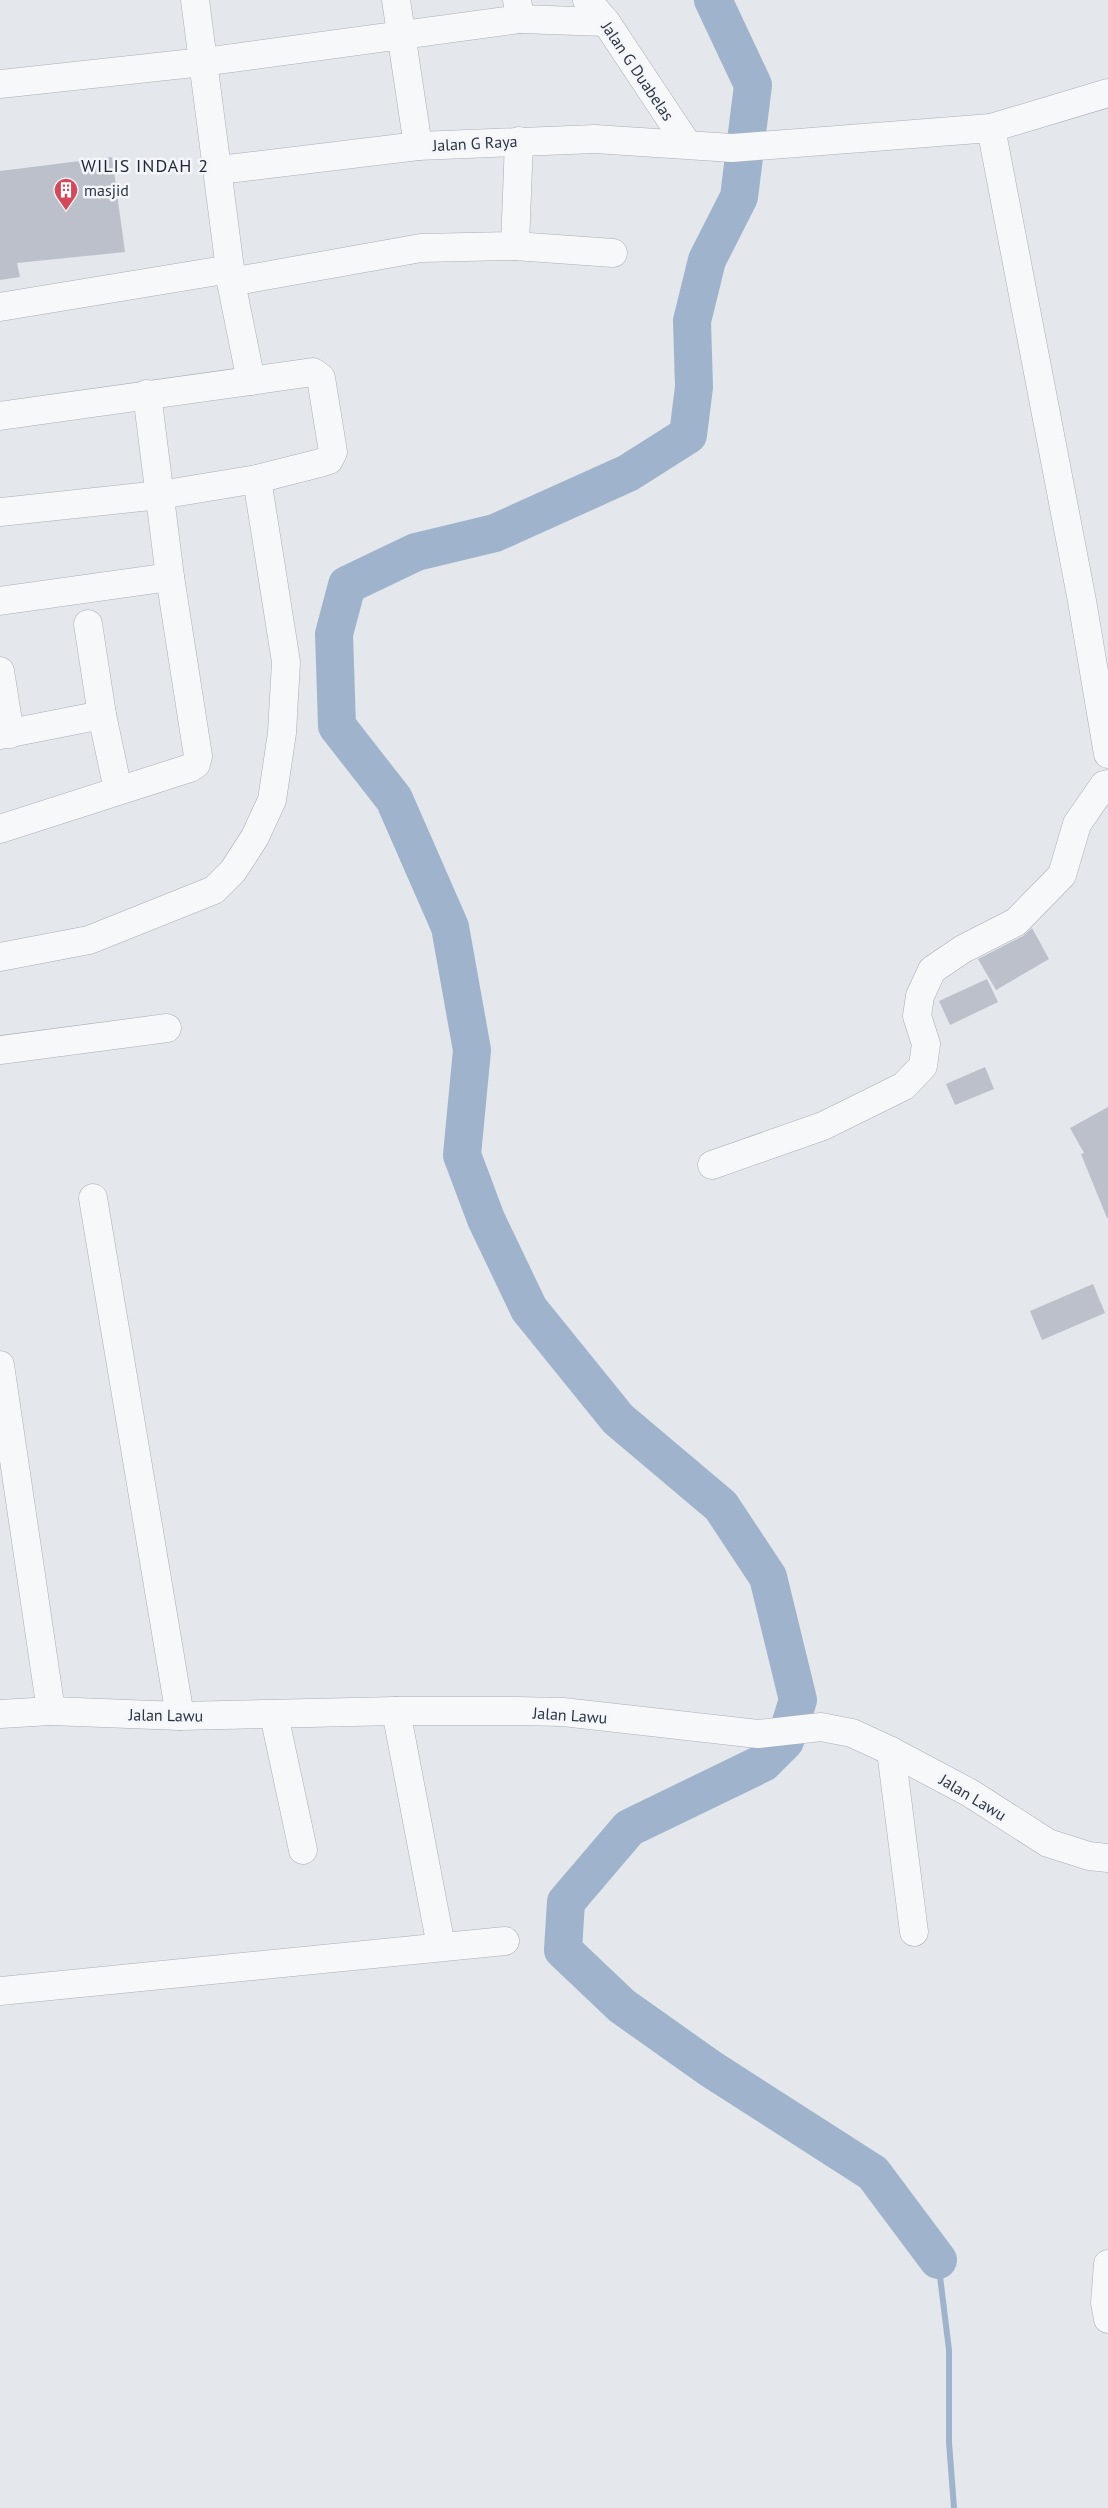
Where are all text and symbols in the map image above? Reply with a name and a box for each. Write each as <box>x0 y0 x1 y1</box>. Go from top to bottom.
street label: Jalan G Duabelas <box>597 17 679 125</box>
street label: Jalan G Raya <box>431 131 518 155</box>
district label: WILIS INDAH 2 <box>81 154 209 177</box>
building icon: masjid <box>53 177 79 211</box>
place label: masjid <box>84 180 129 200</box>
street label: Jalan Lawu <box>531 1702 608 1728</box>
street label: Jalan Lawu <box>128 1704 203 1726</box>
street label: Jalan Lawu <box>935 1769 1010 1825</box>

